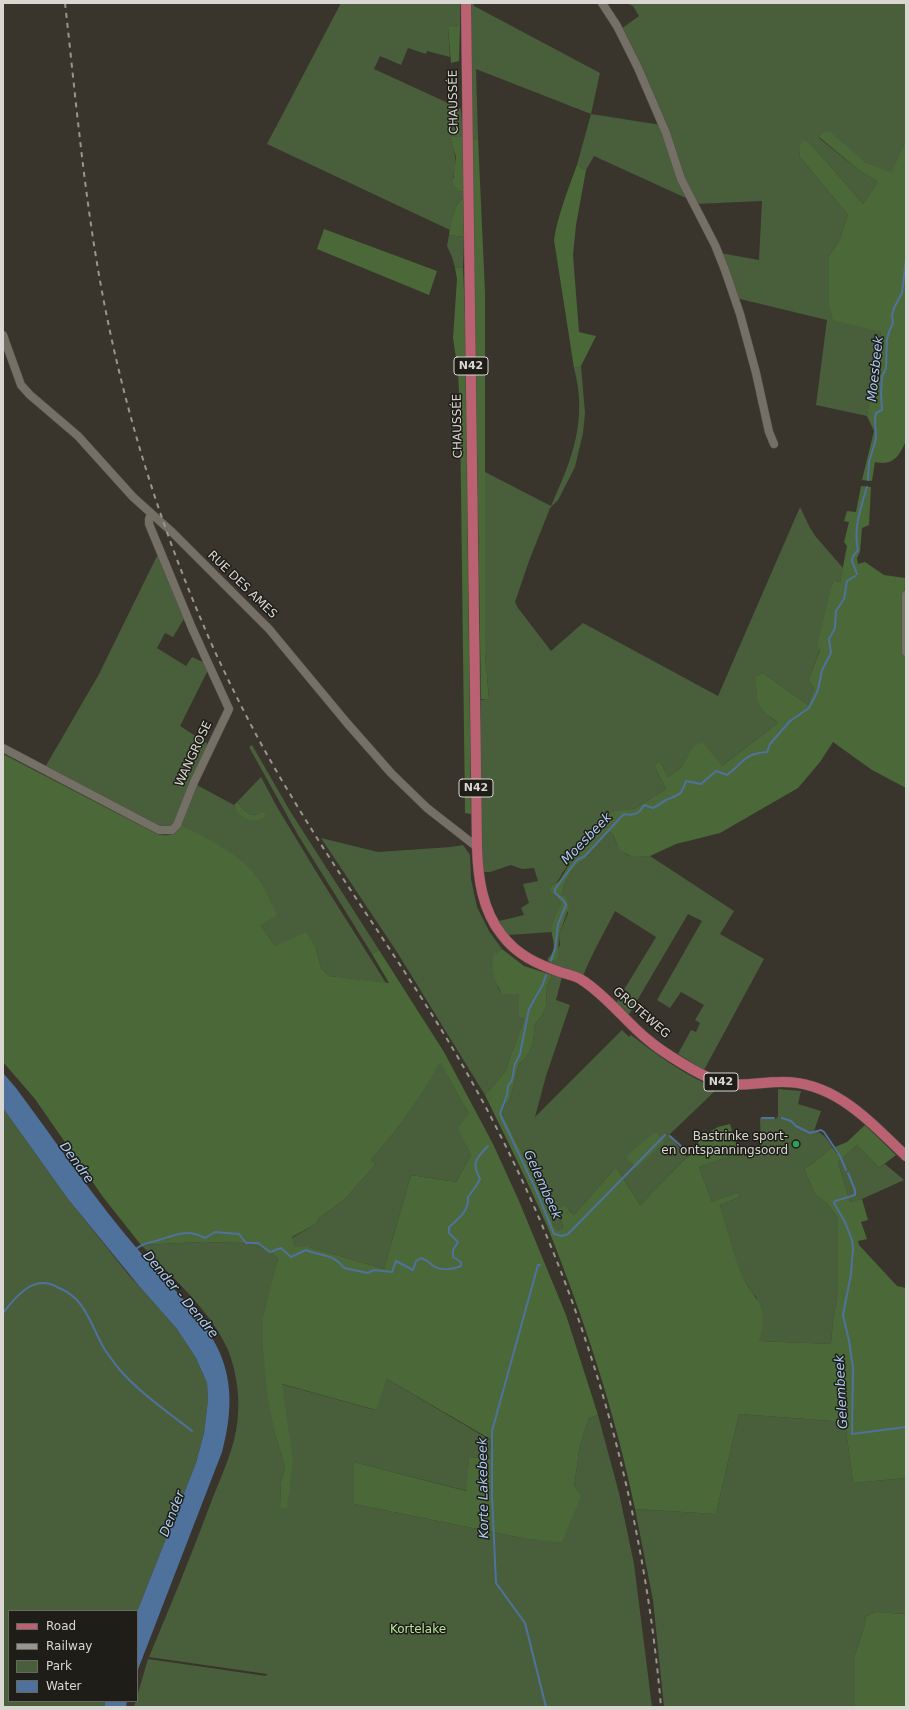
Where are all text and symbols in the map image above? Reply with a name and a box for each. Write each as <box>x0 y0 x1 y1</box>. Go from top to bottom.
street label: CHAUSSÉE <box>446 69 462 135</box>
water label: Moesbeek <box>865 336 887 402</box>
road number: N42 <box>454 357 488 375</box>
street label: CHAUSSÉE <box>450 393 466 459</box>
street label: RUE DES AMES <box>204 548 280 622</box>
street label: WANGROSE <box>173 719 215 789</box>
road number: N42 <box>459 779 493 797</box>
water label: Moesbeek <box>559 810 615 868</box>
street label: GROTEWEG <box>610 984 672 1042</box>
road number: N42 <box>704 1073 738 1091</box>
place label: Bastrinke sport- en ontspanningsoord <box>661 1130 788 1158</box>
water label: Dendre <box>56 1139 96 1187</box>
marker: Bastrinke sport- en ontspanningsoord <box>791 1139 801 1149</box>
water label: Gelembeek <box>520 1148 564 1222</box>
water label: Dender - Dendre <box>139 1248 221 1342</box>
water label: Gelembeek <box>832 1355 852 1429</box>
water label: Korte Lakebeek <box>475 1437 493 1539</box>
water label: Dender <box>157 1489 189 1539</box>
legend <box>8 1610 138 1702</box>
text: Road <box>46 1619 76 1633</box>
park label: Kortelake <box>390 1623 446 1637</box>
text: Railway <box>46 1639 92 1653</box>
text: Park <box>46 1659 72 1673</box>
text: Water <box>46 1679 81 1693</box>

